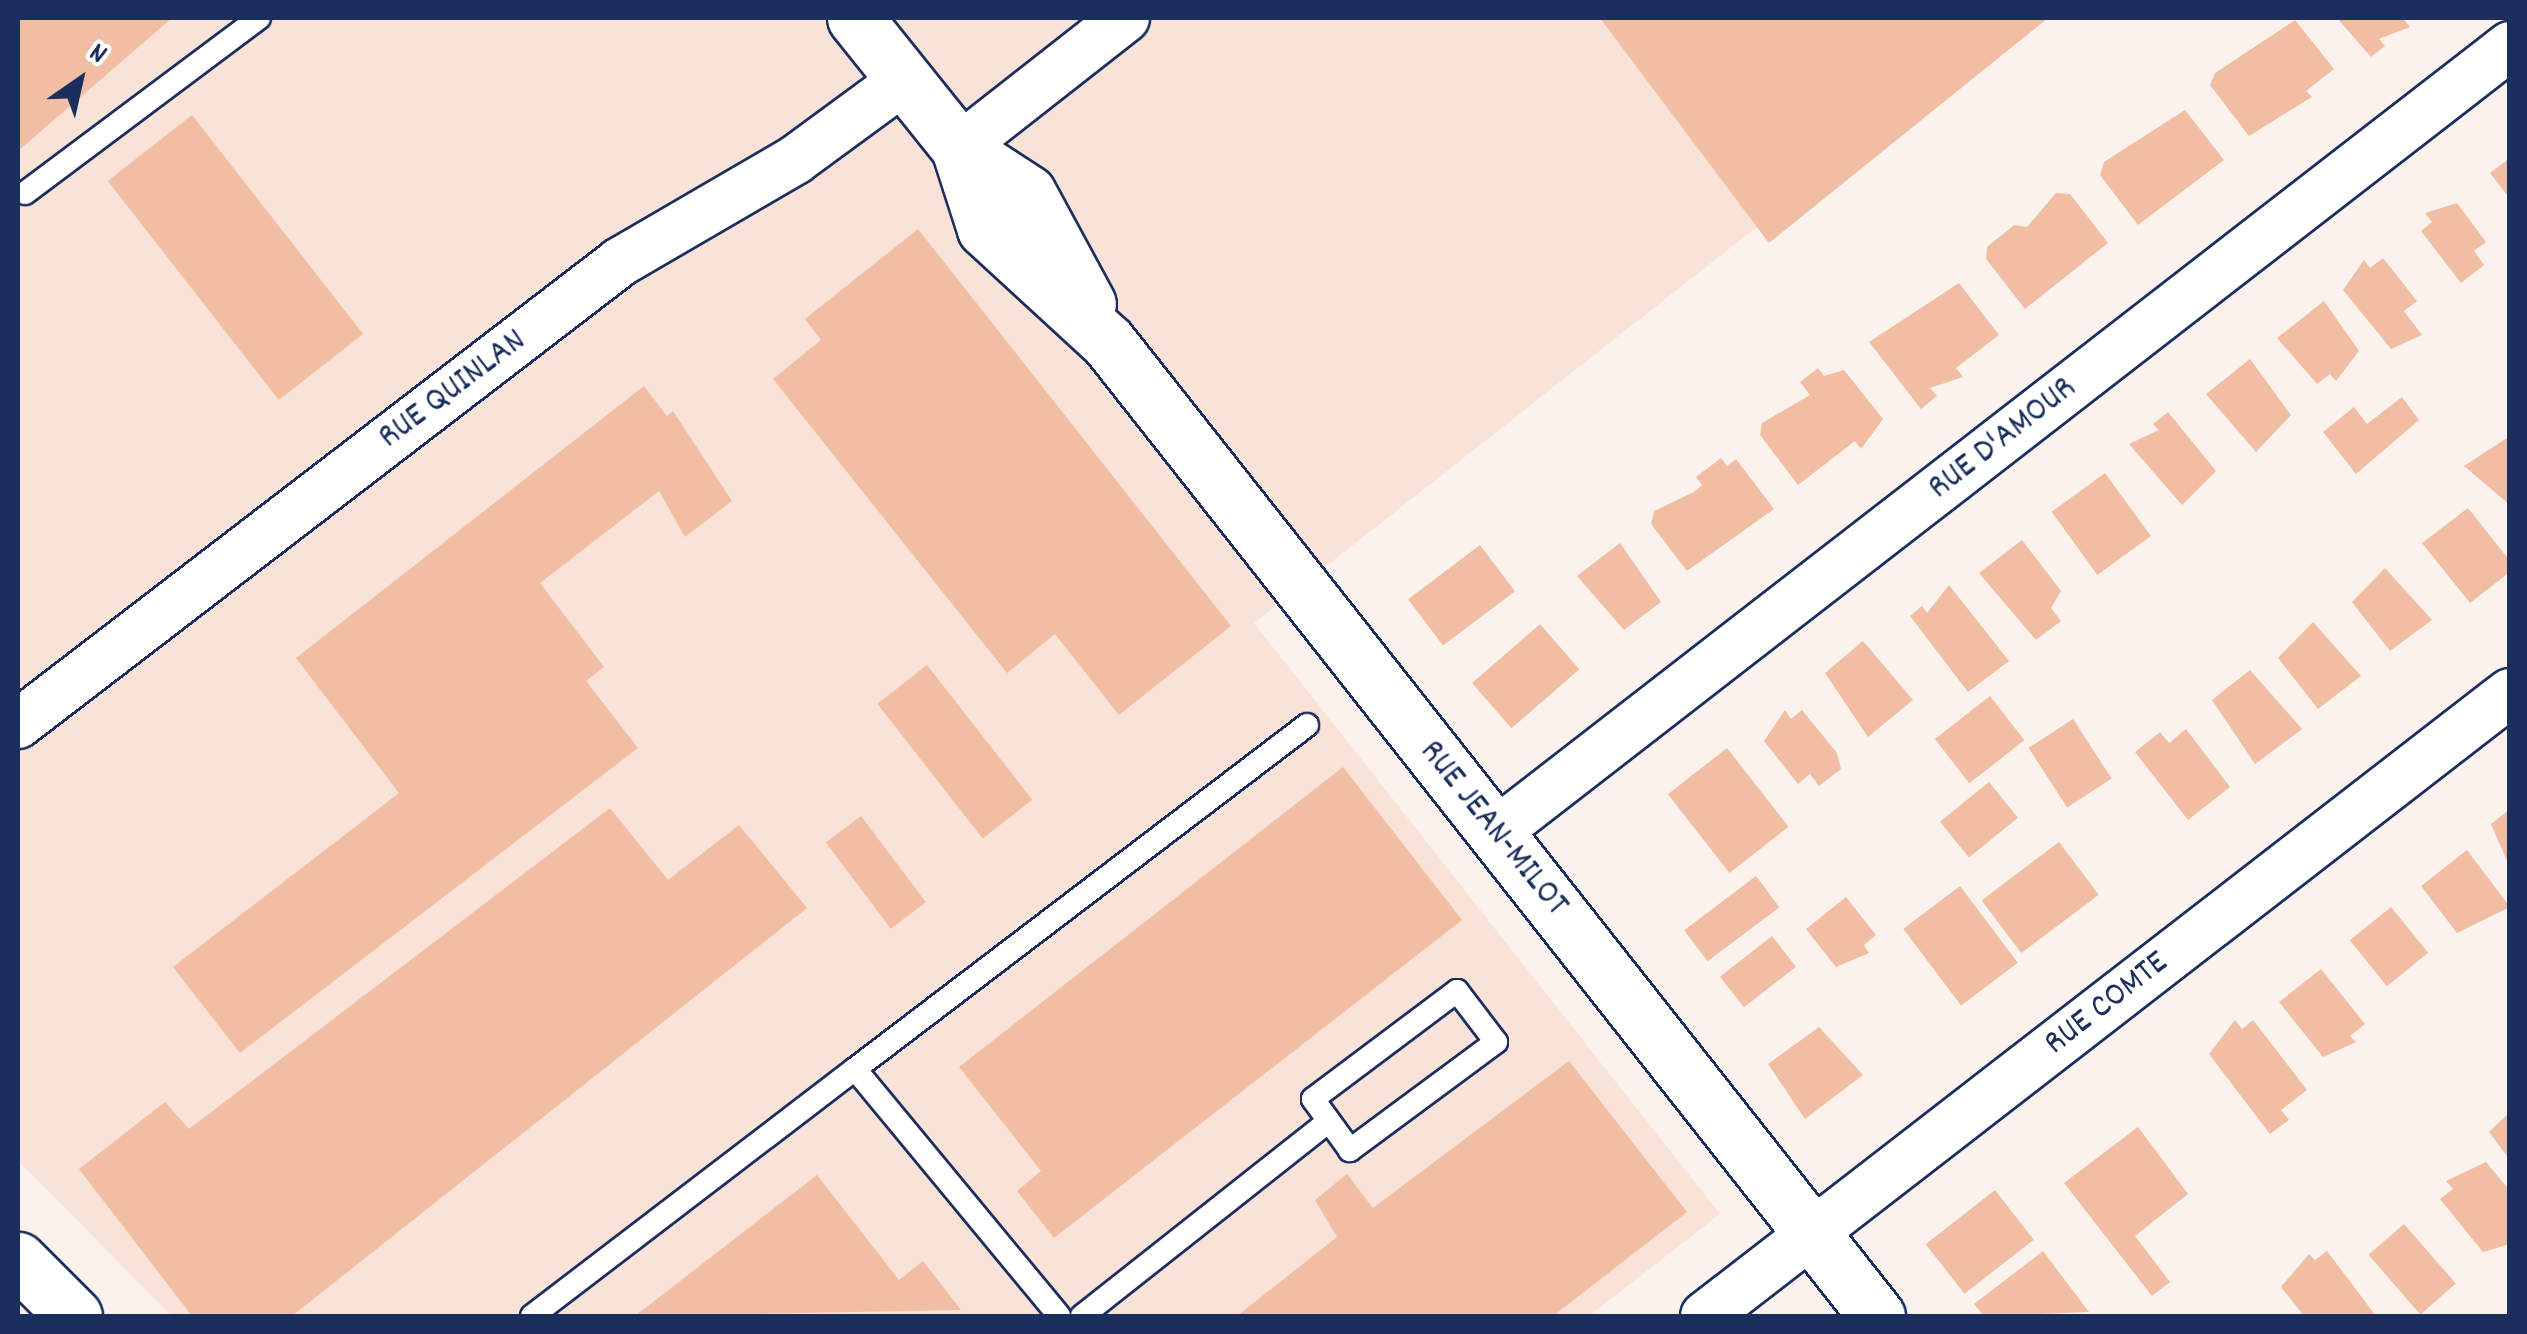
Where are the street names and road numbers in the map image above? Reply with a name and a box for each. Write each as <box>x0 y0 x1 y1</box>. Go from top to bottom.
street label: RUE QUINLAN <box>371 321 535 459</box>
street label: RUE D'AMOUR <box>1921 368 2085 510</box>
street label: RUE JEAN-MILOT <box>1409 732 1577 926</box>
street label: RUE COMTE <box>2037 943 2177 1065</box>

